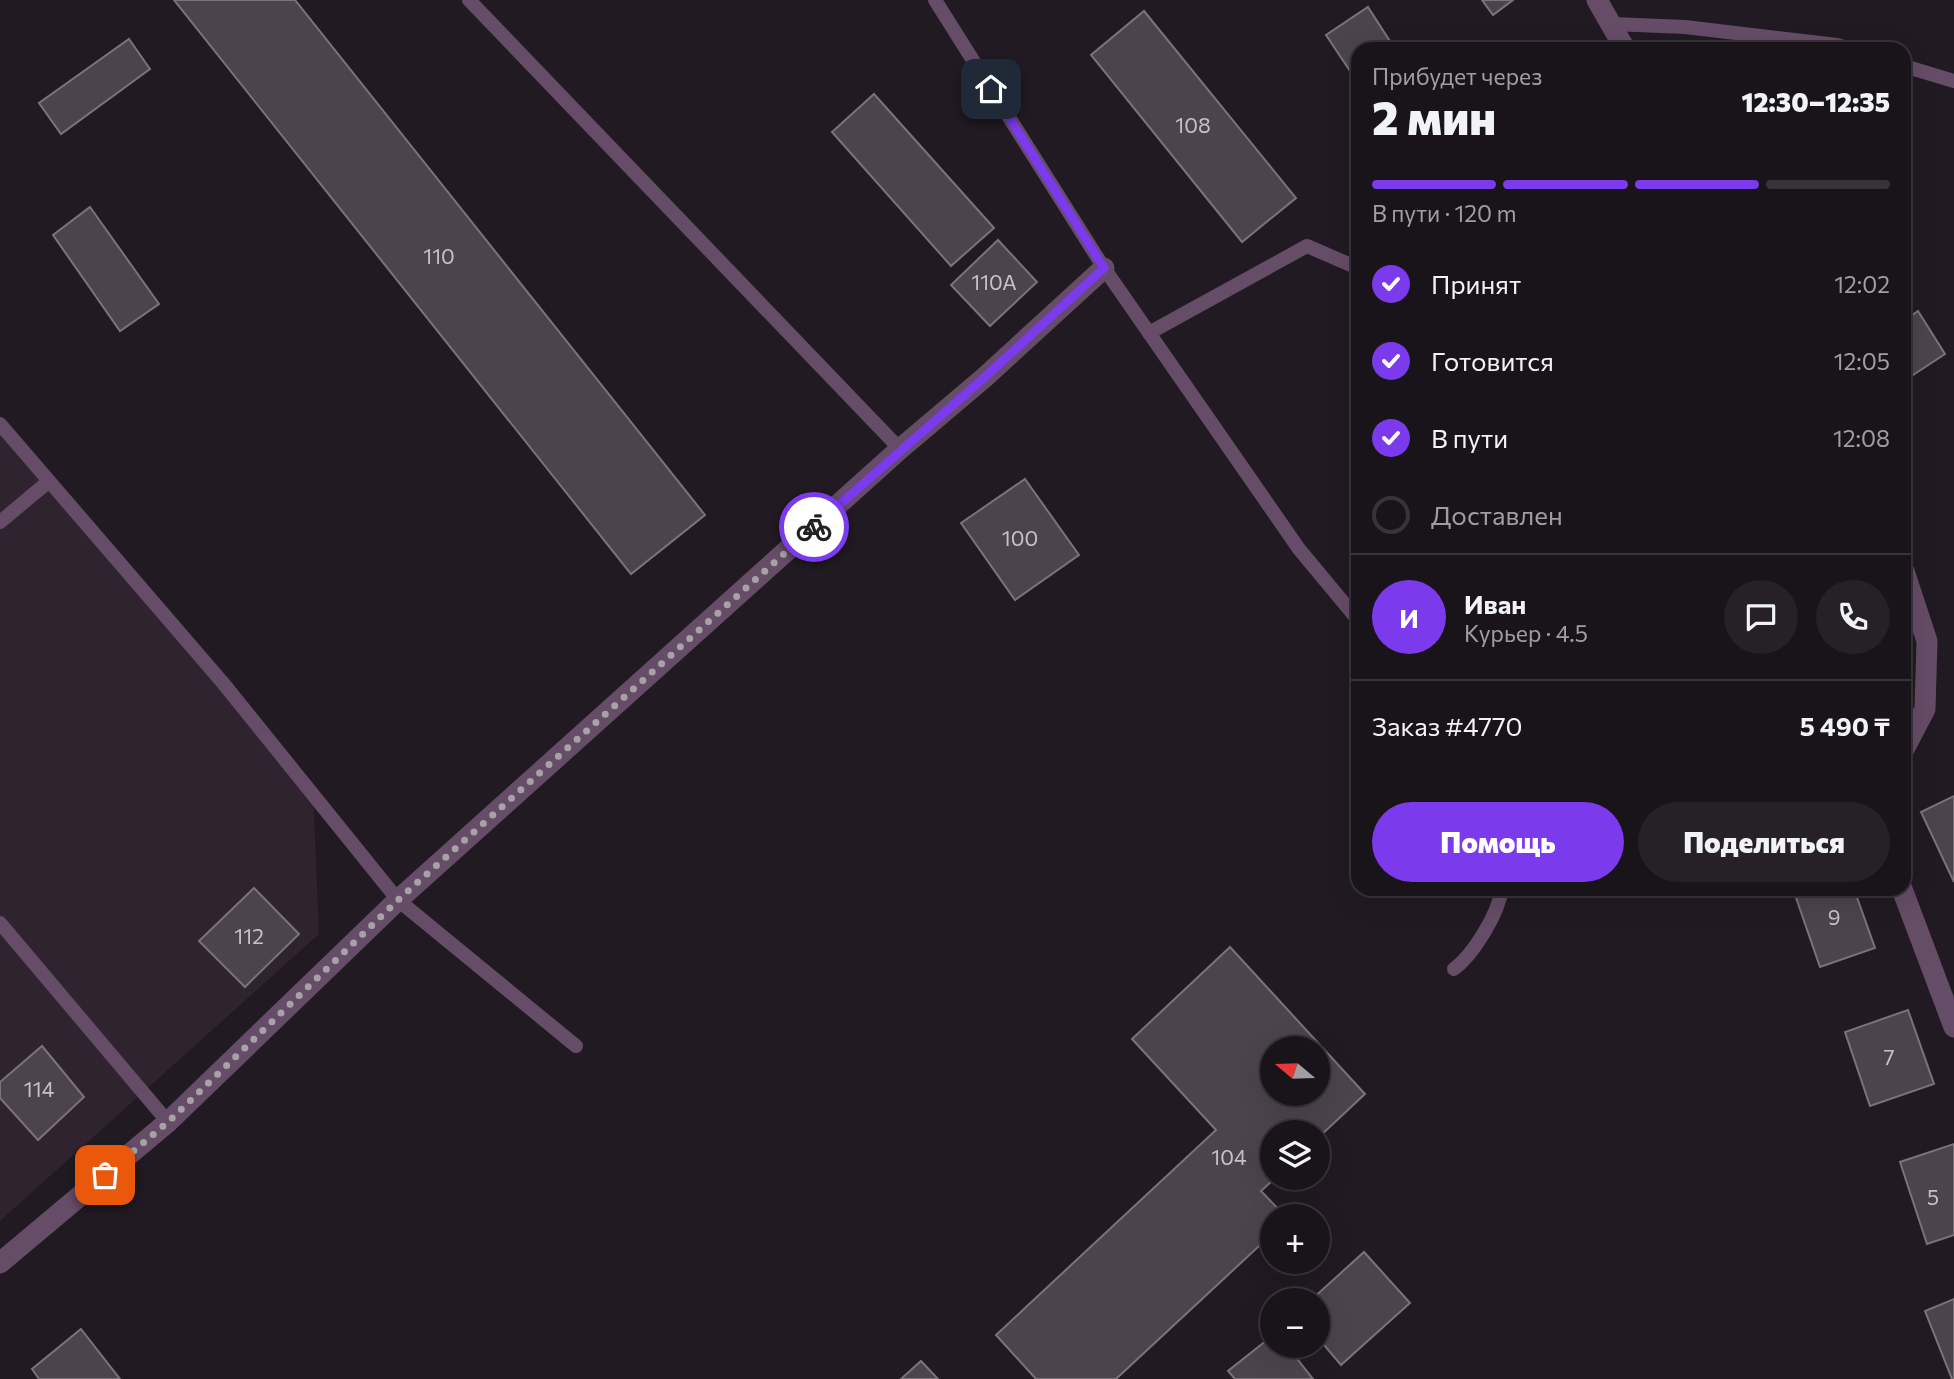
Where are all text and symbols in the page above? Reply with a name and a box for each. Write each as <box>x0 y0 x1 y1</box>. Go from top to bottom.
pin <box>961 59 1021 119</box>
text: Прибудет через <box>1372 62 1542 90</box>
icon: home <box>972 70 1010 108</box>
text: 12:30–12:35 <box>1741 86 1890 117</box>
text: 2 мин <box>1372 88 1496 144</box>
house number: 108 <box>1175 112 1211 137</box>
text: В пути · 120 m <box>1372 199 1517 227</box>
house number: 110 <box>423 243 455 268</box>
icon: check <box>1372 265 1410 303</box>
text: Принят <box>1431 268 1521 299</box>
house number: 110А <box>971 269 1017 294</box>
text: 12:02 <box>1834 270 1890 298</box>
icon: check <box>1372 342 1410 380</box>
text: Готовится <box>1431 345 1554 376</box>
text: 12:05 <box>1834 347 1890 375</box>
icon: check <box>1372 419 1410 457</box>
text: В пути <box>1431 422 1508 453</box>
text: 12:08 <box>1833 424 1890 452</box>
courier <box>779 492 849 562</box>
text: Доставлен <box>1431 499 1563 530</box>
icon: bike <box>795 508 833 546</box>
house number: 100 <box>1002 525 1038 550</box>
button: chat <box>1724 580 1798 654</box>
button: phone <box>1816 580 1890 654</box>
text: Иван <box>1464 588 1526 619</box>
text: И <box>1399 602 1419 633</box>
text: Курьер · 4.5 <box>1464 619 1588 647</box>
text: Заказ #4770 <box>1372 710 1523 741</box>
text: 5 490 ₸ <box>1800 710 1890 741</box>
button: Помощь <box>1372 802 1624 882</box>
button: Поделиться <box>1638 802 1890 882</box>
house number: 9 <box>1828 904 1840 929</box>
house number: 112 <box>234 923 264 948</box>
north arrow <box>1260 1036 1330 1106</box>
map controls <box>1260 1036 1330 1358</box>
house number: 7 <box>1883 1044 1895 1069</box>
house number: 114 <box>24 1076 55 1101</box>
button: layers <box>1260 1120 1330 1190</box>
house number: 104 <box>1211 1144 1247 1169</box>
pin <box>75 1145 135 1205</box>
icon: bag <box>86 1156 124 1194</box>
house number: 5 <box>1927 1184 1939 1209</box>
button: + <box>1260 1204 1330 1274</box>
button: − <box>1260 1288 1330 1358</box>

